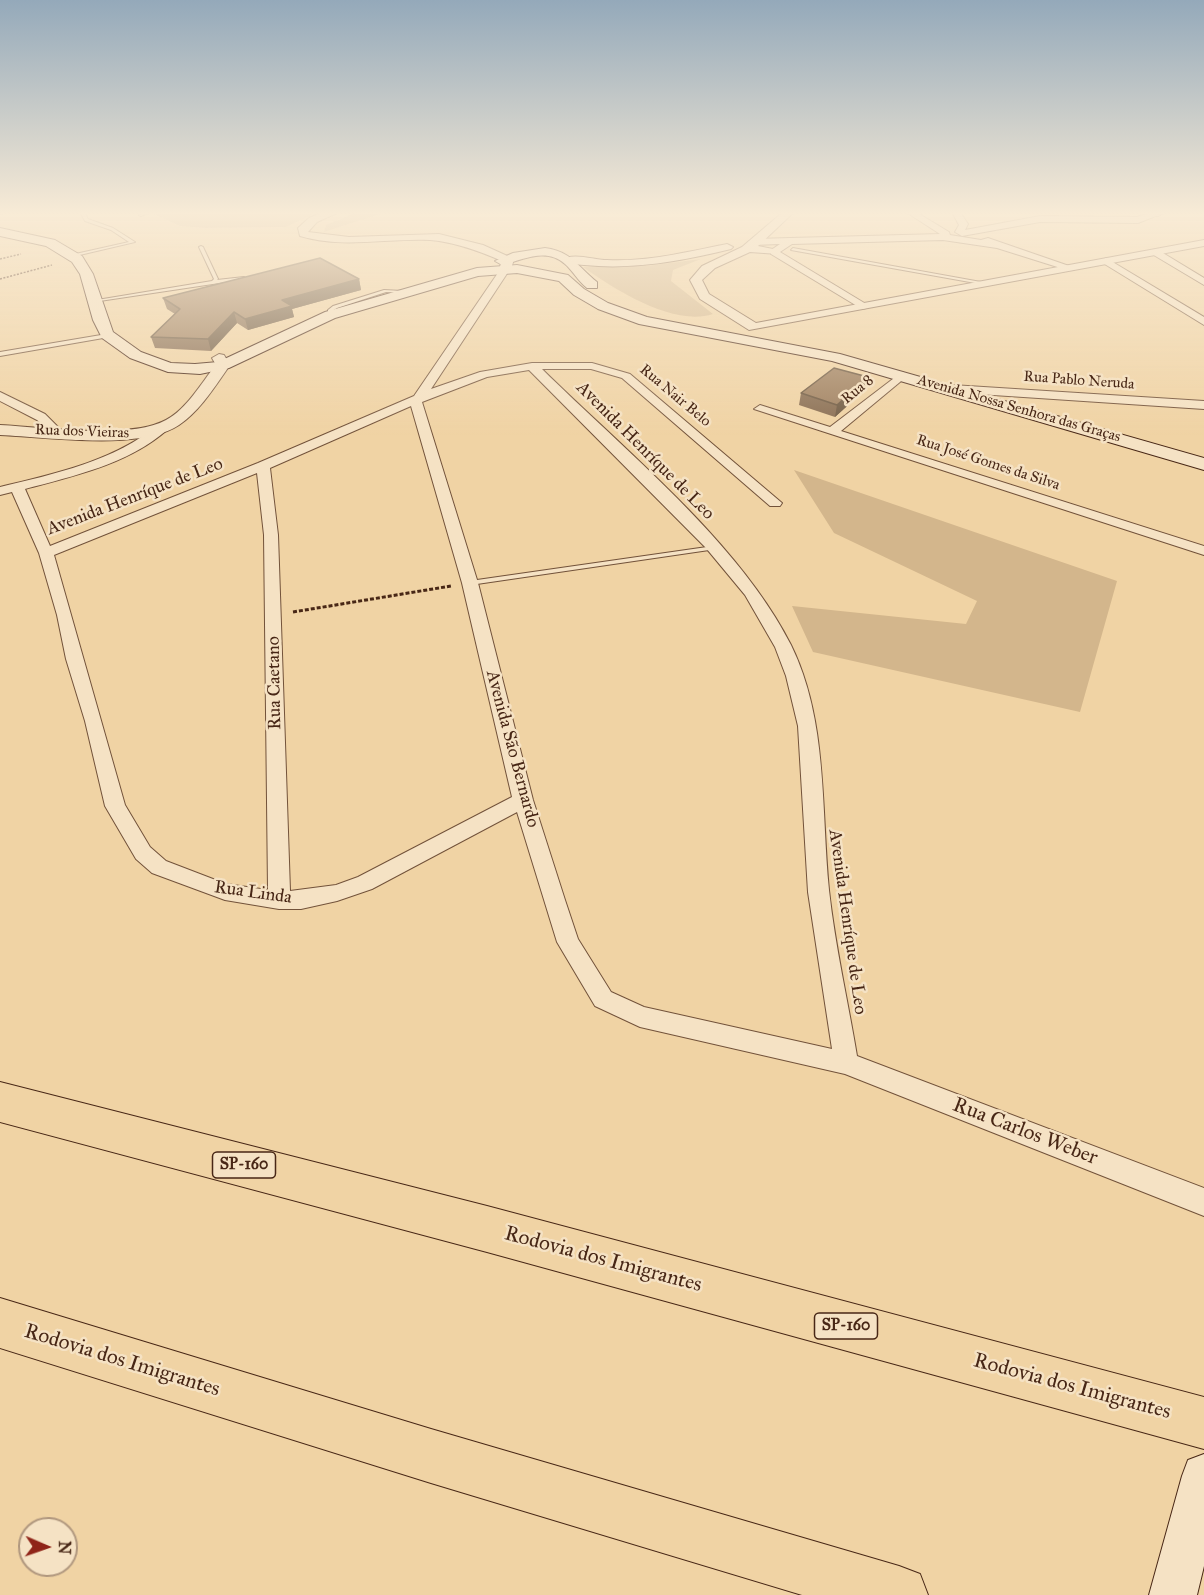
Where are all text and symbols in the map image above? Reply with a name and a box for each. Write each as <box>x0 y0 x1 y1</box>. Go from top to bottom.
street label: Rua Nair Belo <box>636 361 714 431</box>
street label: Rua Pablo Neruda <box>1023 368 1135 394</box>
street label: Avenida Nossa Senhora das Graças <box>915 371 1123 447</box>
street label: Rua 8 <box>838 372 878 408</box>
street label: Avenida Henríque de Leo <box>571 377 719 525</box>
street label: Rua dos Vieiras <box>35 421 129 443</box>
street label: Rua José Gomes da Silva <box>914 431 1062 495</box>
street label: Avenida Henríque de Leo <box>44 453 226 541</box>
street label: Rua Caetano <box>263 636 287 730</box>
street label: Avenida São Bernardo <box>481 668 543 830</box>
street label: Avenida Henríque de Leo <box>823 828 871 1016</box>
street label: Rua Linda <box>213 877 293 909</box>
street label: Rua Carlos Weber <box>949 1093 1101 1171</box>
road number: SP-160 <box>212 1152 276 1178</box>
street label: Rodovia dos Imigrantes <box>502 1222 704 1298</box>
road number: SP-160 <box>814 1313 878 1339</box>
street label: Rodovia dos Imigrantes <box>21 1319 223 1403</box>
street label: Rodovia dos Imigrantes <box>971 1349 1173 1425</box>
north arrow <box>18 1517 78 1577</box>
text: N <box>55 1540 74 1555</box>

